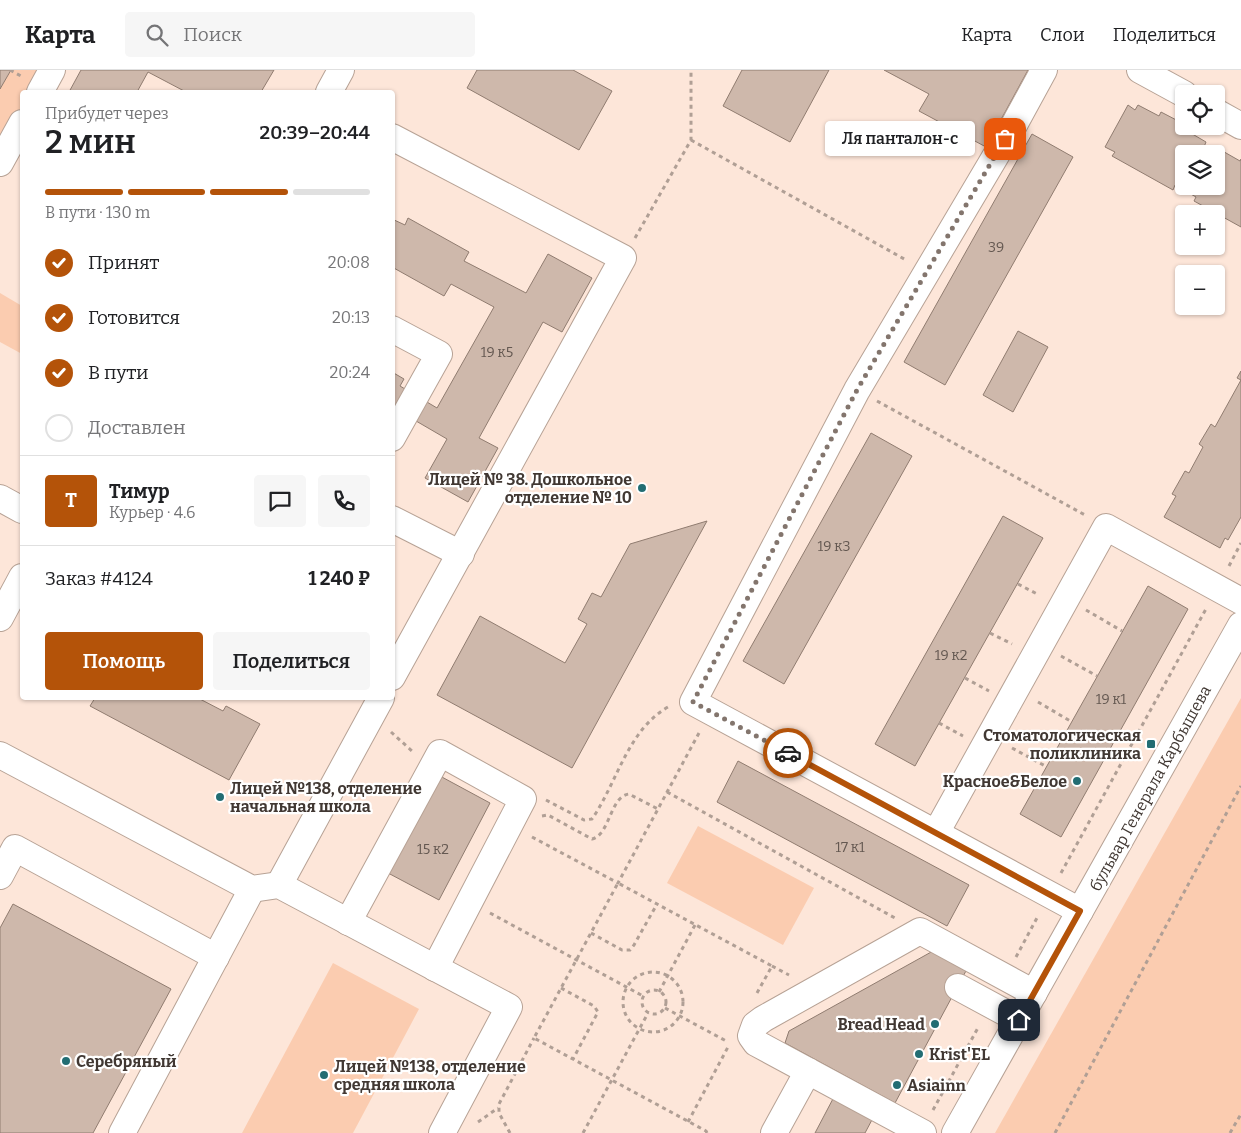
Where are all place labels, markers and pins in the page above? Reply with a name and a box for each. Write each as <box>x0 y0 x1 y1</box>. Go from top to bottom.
pin <box>984 118 1026 160</box>
callout: Ля панталон-с <box>825 122 975 156</box>
place label: Лицей № 38. Дошкольное отделение № 10 <box>428 470 632 507</box>
marker: Лицей № 38. Дошкольное отделение № 10 <box>636 482 648 494</box>
place label: Стоматологическая поликлиника <box>983 726 1141 763</box>
marker: Стоматологическая поликлиника <box>1145 738 1157 750</box>
place label: Красное&Белое <box>943 772 1067 791</box>
marker: Красное&Белое <box>1071 775 1083 787</box>
place label: Лицей №138, отделение начальная школа <box>230 779 422 816</box>
marker: Лицей №138, отделение начальная школа <box>214 791 226 803</box>
pin <box>998 999 1040 1041</box>
place label: Bread Head <box>837 1015 925 1034</box>
marker: Bread Head <box>929 1018 941 1030</box>
place label: Krist'EL <box>929 1045 990 1064</box>
marker: Krist'EL <box>913 1048 925 1060</box>
place label: Серебряный <box>76 1052 177 1071</box>
marker: Серебряный <box>60 1055 72 1067</box>
place label: Лицей №138, отделение средняя школа <box>334 1057 526 1094</box>
marker: Лицей №138, отделение средняя школа <box>318 1069 330 1081</box>
place label: Asiainn <box>907 1076 967 1095</box>
marker: Asiainn <box>891 1079 903 1091</box>

